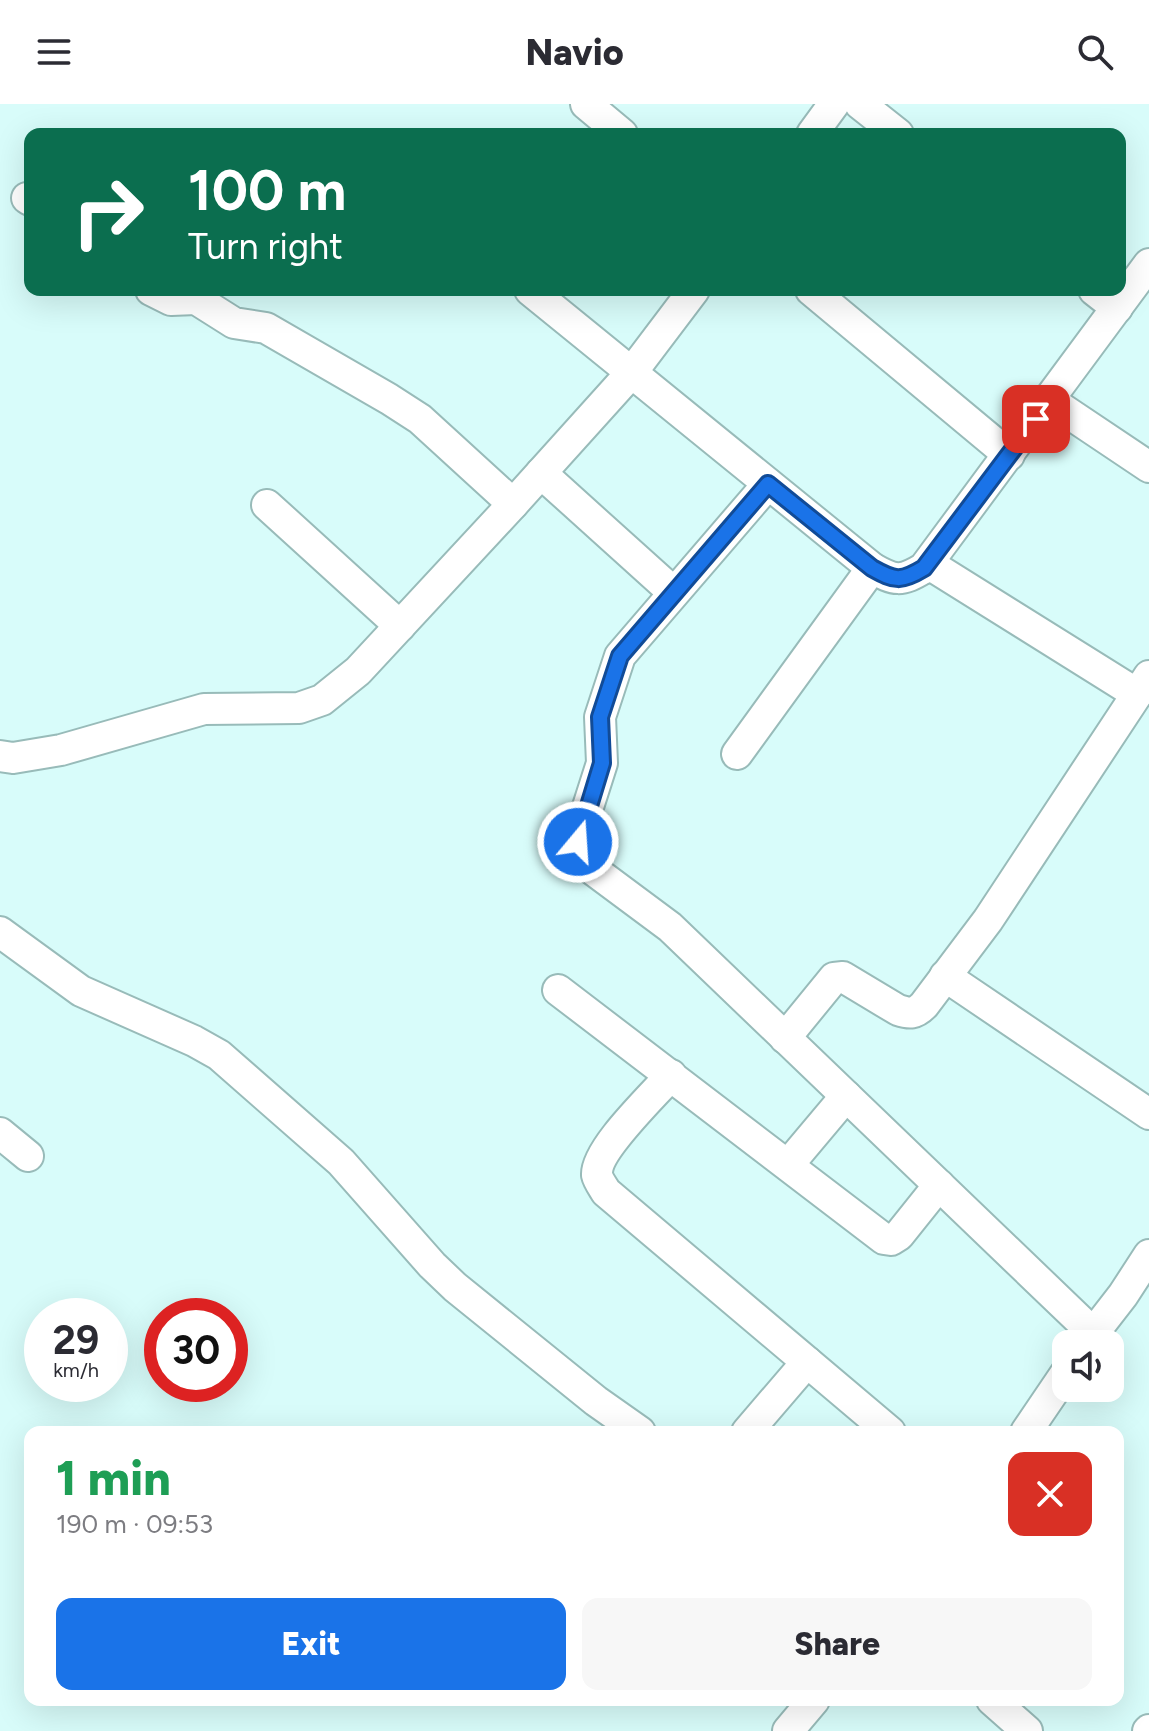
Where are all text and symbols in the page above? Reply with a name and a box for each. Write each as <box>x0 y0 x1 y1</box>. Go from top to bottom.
icon: menu <box>32 30 76 74</box>
icon: search <box>1073 30 1117 74</box>
text: Navio <box>525 31 624 74</box>
text: 100 m <box>188 157 346 224</box>
icon: right <box>56 160 160 264</box>
text: Turn right <box>188 225 343 268</box>
pin <box>1002 385 1070 453</box>
icon: arrive <box>1014 397 1058 441</box>
position arrow <box>536 800 620 884</box>
speed limit sign: 30 <box>144 1298 248 1402</box>
text: 29 <box>53 1316 99 1364</box>
map controls <box>1052 1330 1124 1402</box>
button: sound <box>1052 1330 1124 1402</box>
text: km/h <box>53 1358 99 1382</box>
text: 1 min <box>56 1449 171 1507</box>
button: close <box>1008 1452 1092 1536</box>
text: 190 m · 09:53 <box>56 1508 213 1540</box>
button: Exit <box>56 1598 566 1690</box>
button: Share <box>582 1598 1092 1690</box>

